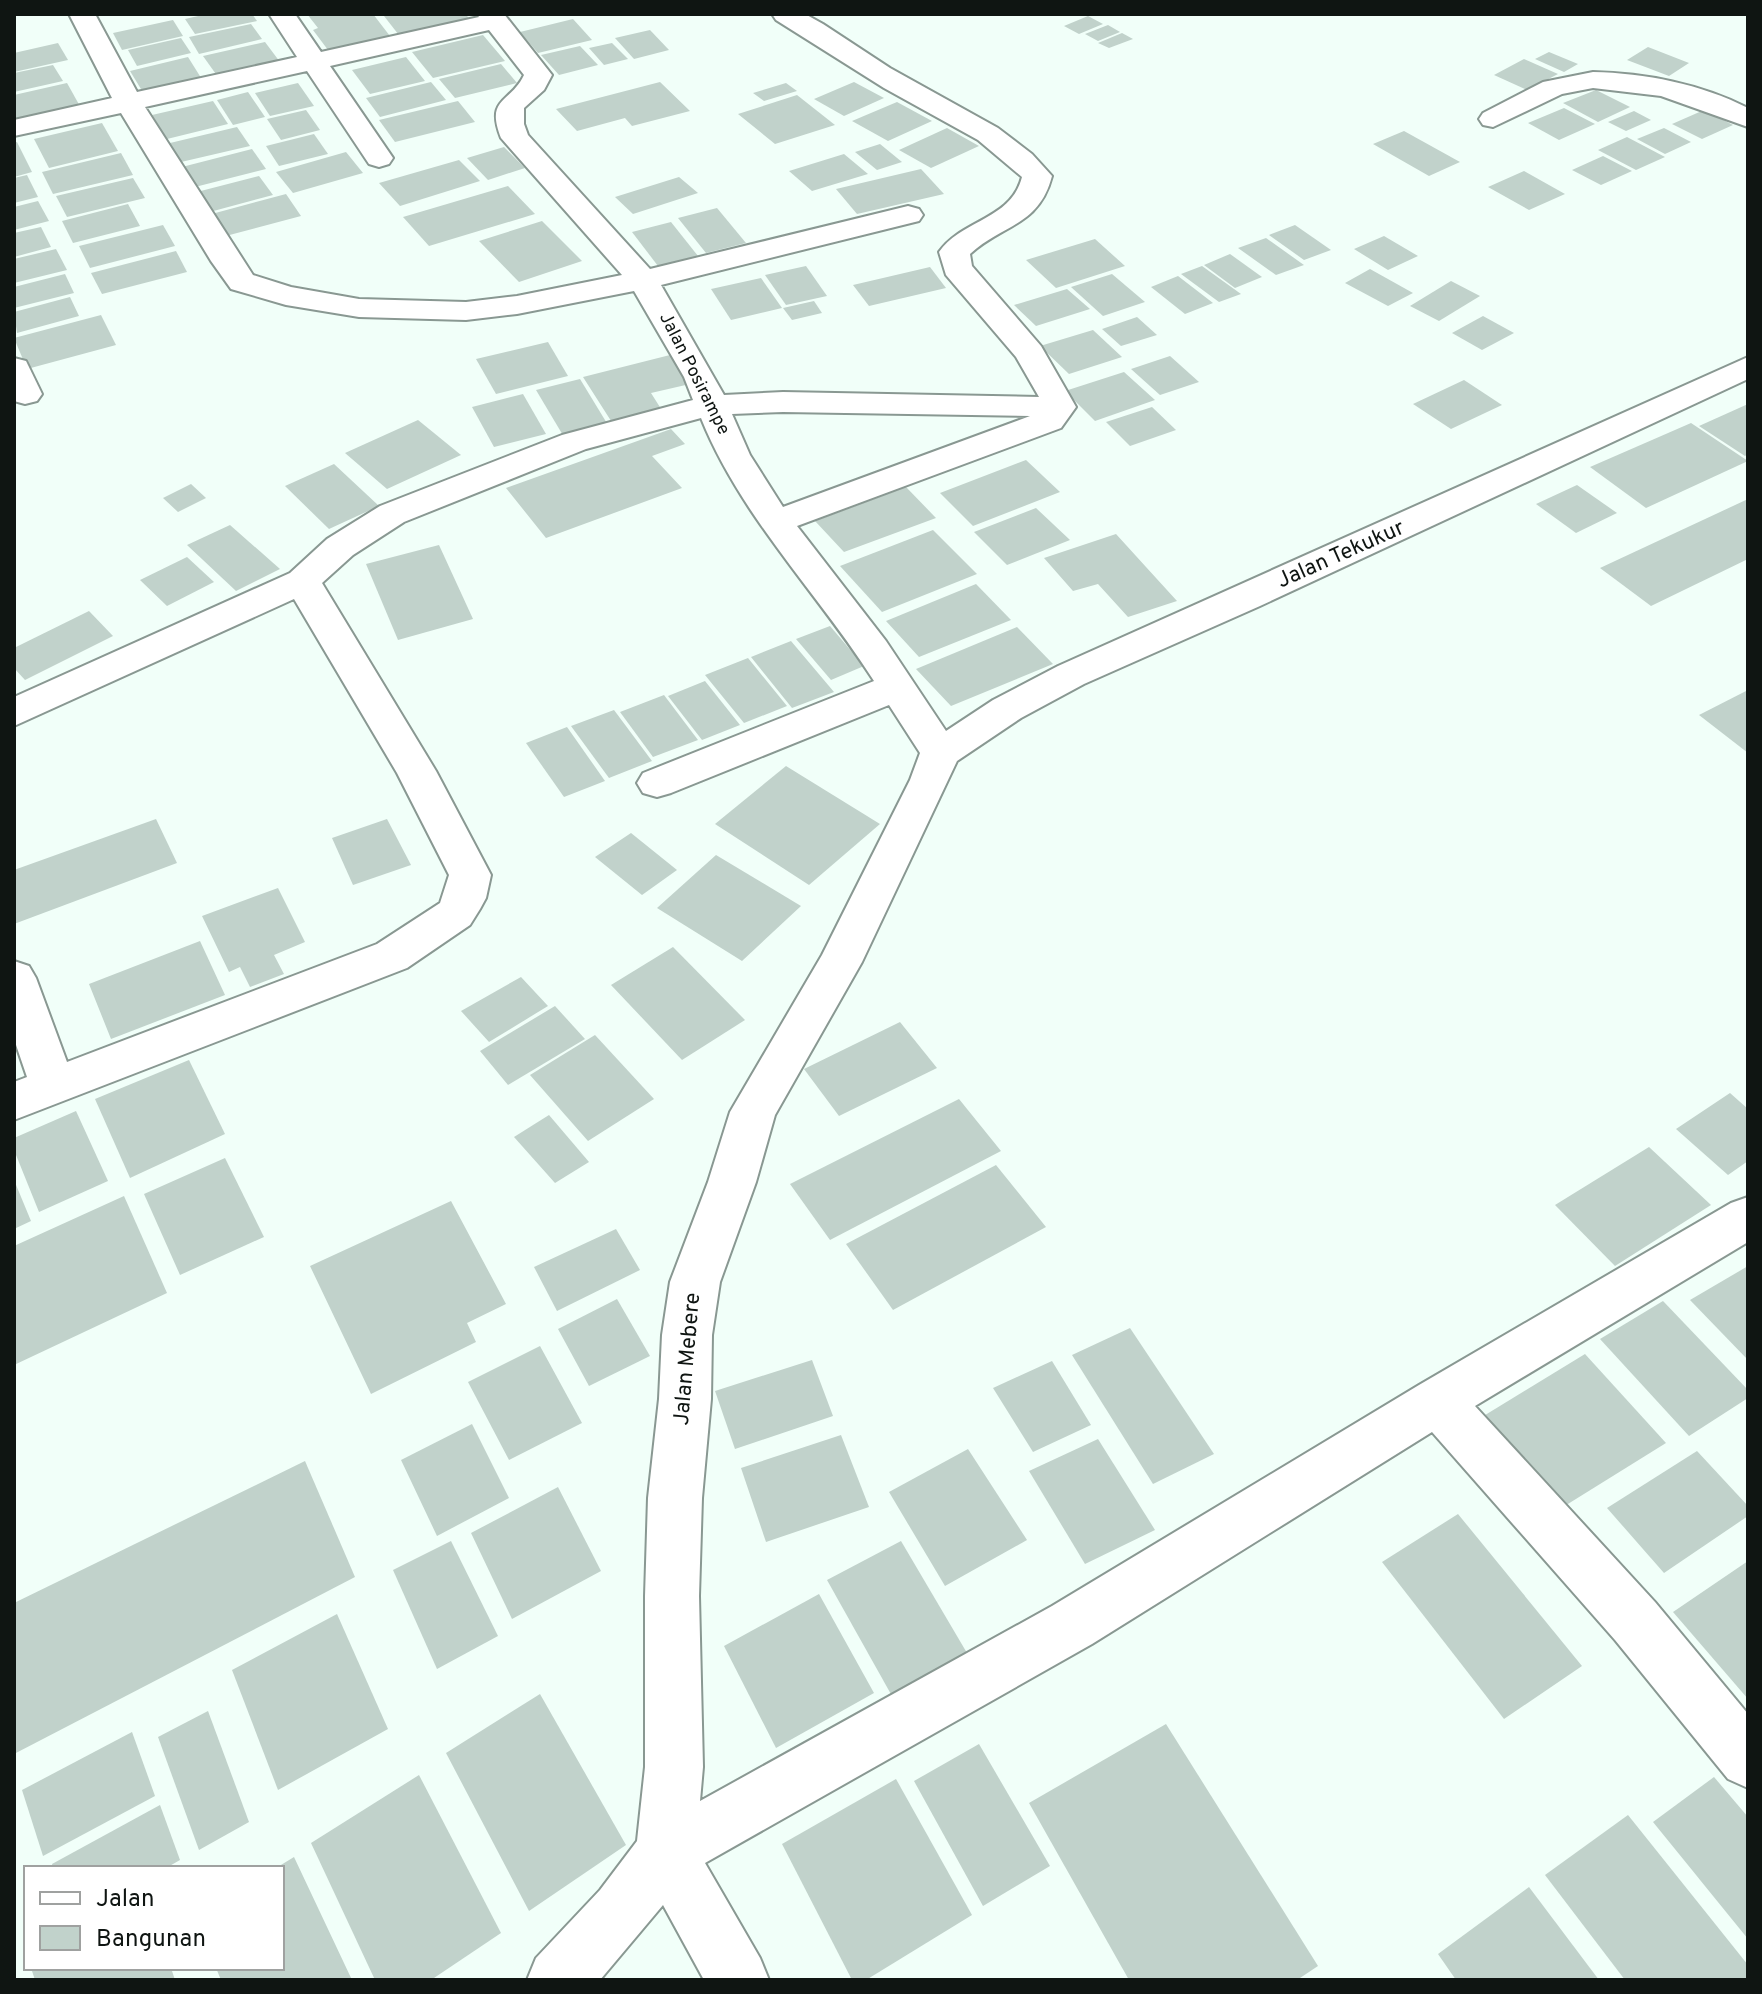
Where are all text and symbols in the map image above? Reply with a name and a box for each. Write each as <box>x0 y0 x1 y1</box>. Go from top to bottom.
street label: Jalan Posirampe <box>653 309 735 439</box>
street label: Jalan Tekukur <box>1273 515 1409 595</box>
street label: Jalan Mebere <box>669 1292 707 1426</box>
legend <box>24 1866 284 1970</box>
text: Jalan <box>96 1885 154 1915</box>
text: Bangunan <box>96 1925 206 1955</box>

